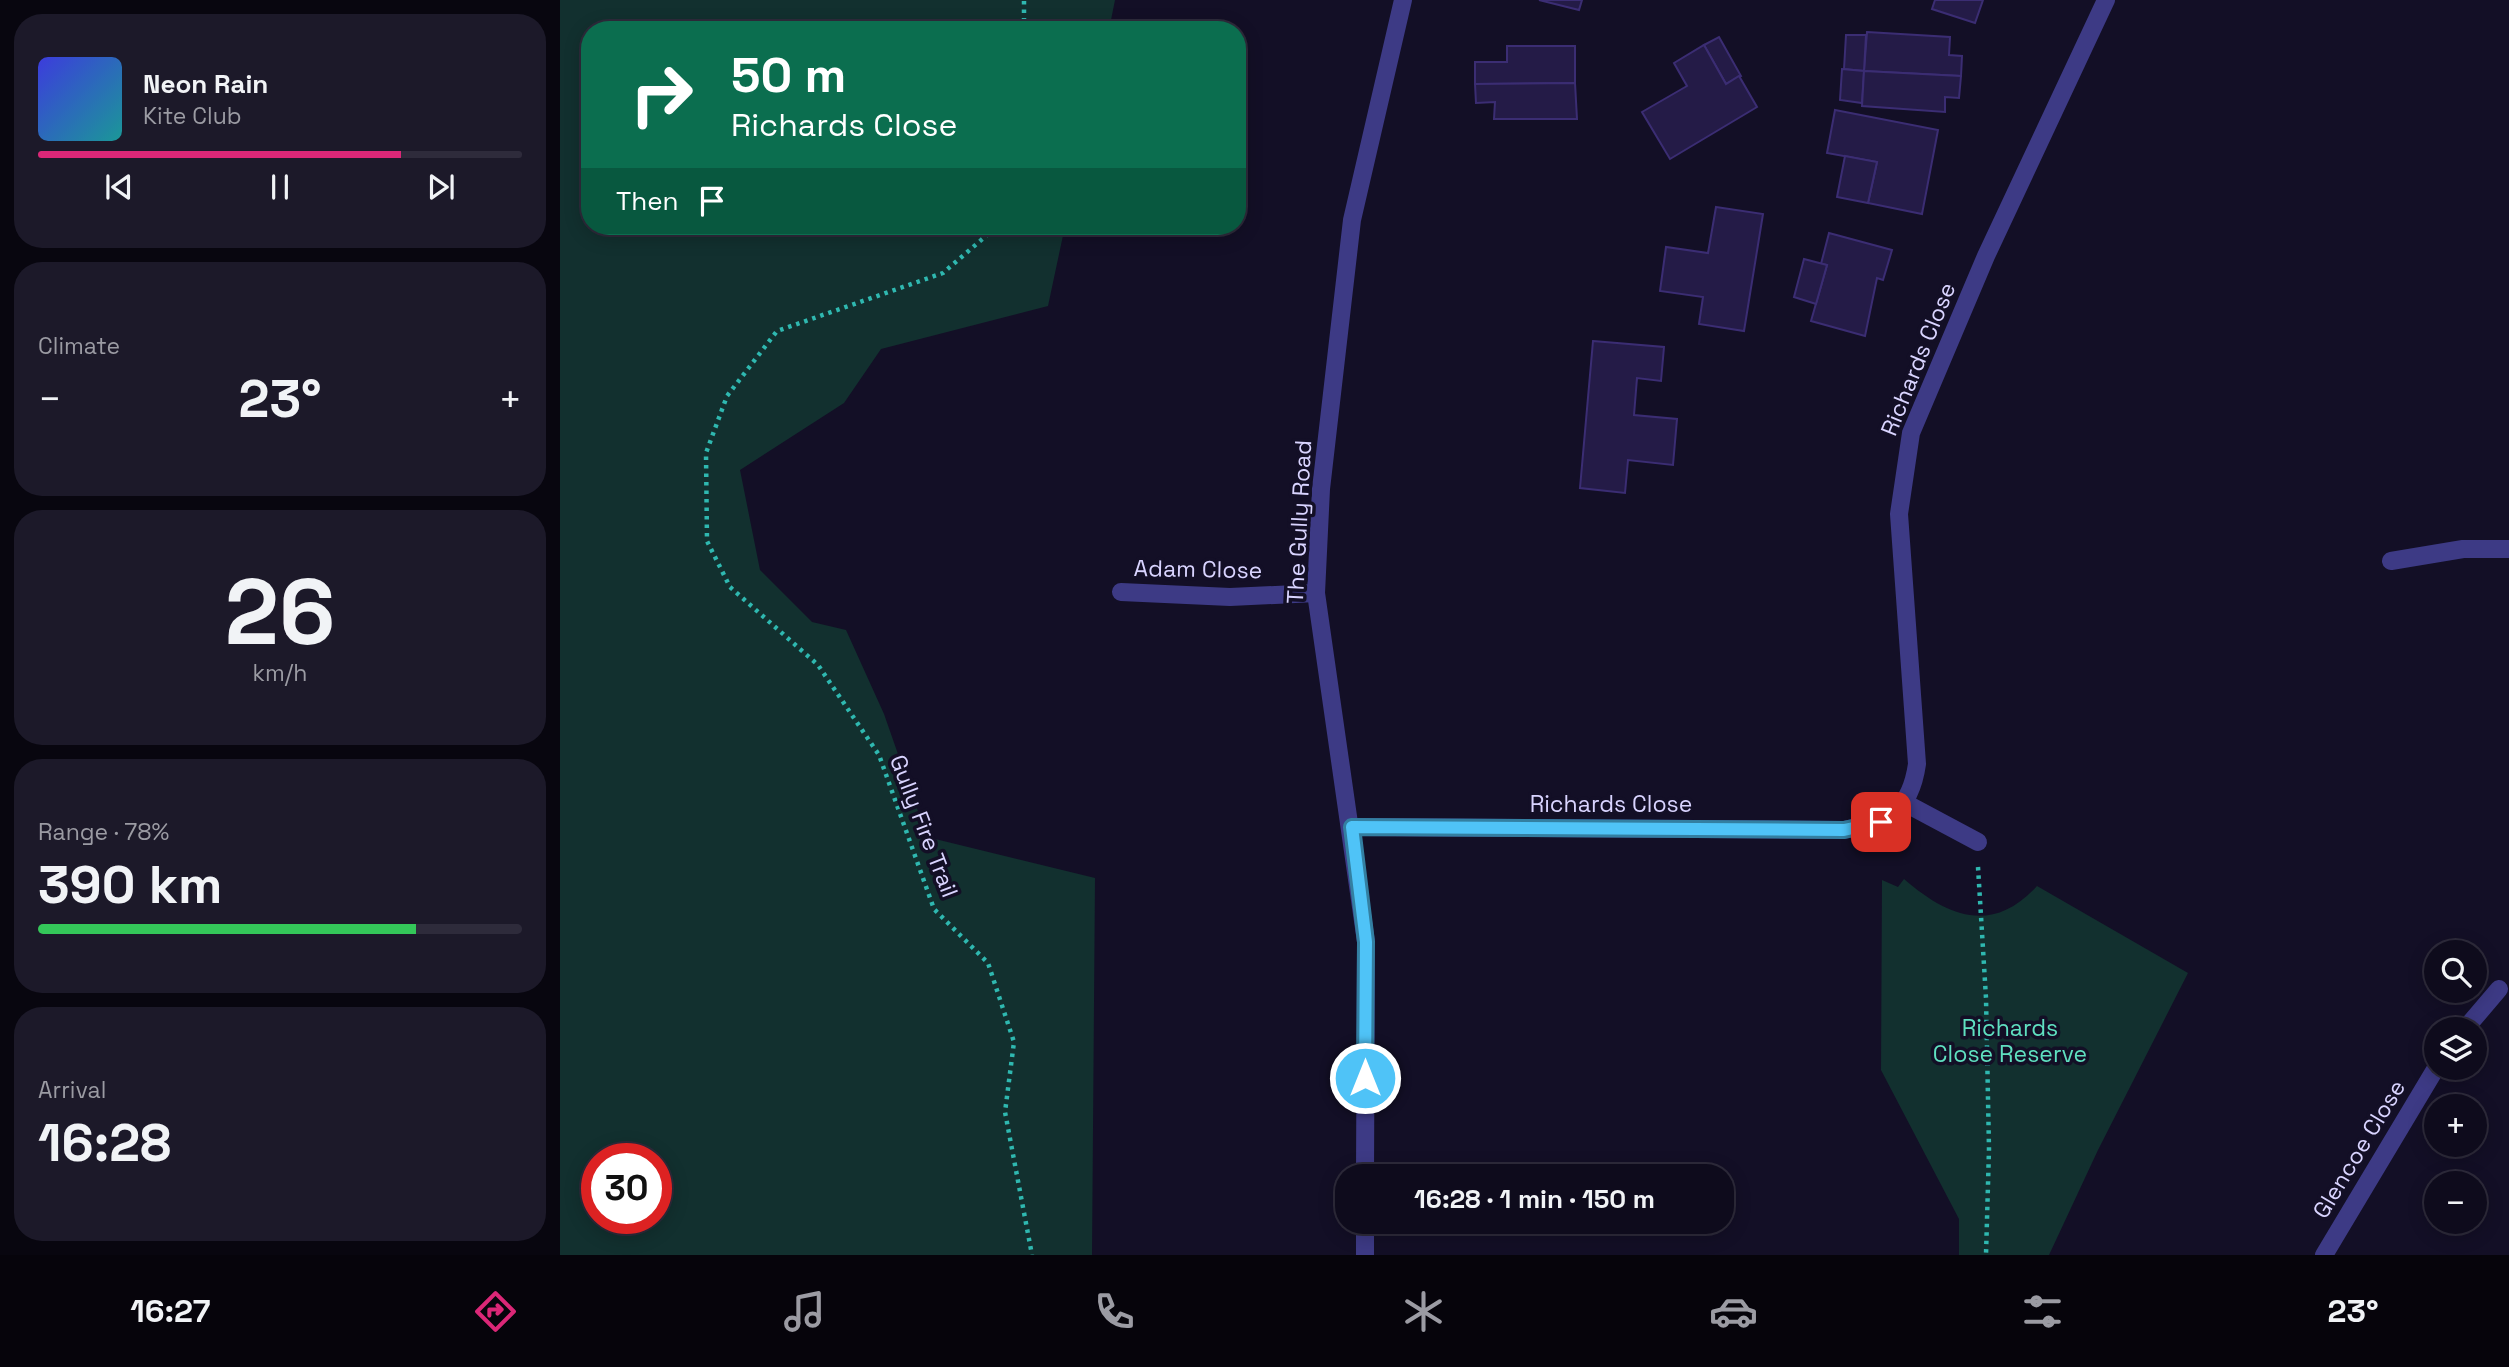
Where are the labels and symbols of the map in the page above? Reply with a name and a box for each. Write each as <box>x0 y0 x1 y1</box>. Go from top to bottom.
street label: Richards Close <box>1874 278 1962 440</box>
street label: The Gully Road <box>1280 439 1318 605</box>
street label: Adam Close <box>1133 553 1263 585</box>
street label: Gully Fire Trail <box>883 750 965 902</box>
street label: Richards Close <box>1530 789 1692 819</box>
pin <box>1851 792 1911 852</box>
park label: Richards Close Reserve <box>1933 1013 2087 1069</box>
position arrow <box>1328 1041 1402 1115</box>
street label: Glencoe Close <box>2306 1074 2412 1224</box>
speed limit sign: 30 <box>581 1143 672 1234</box>

